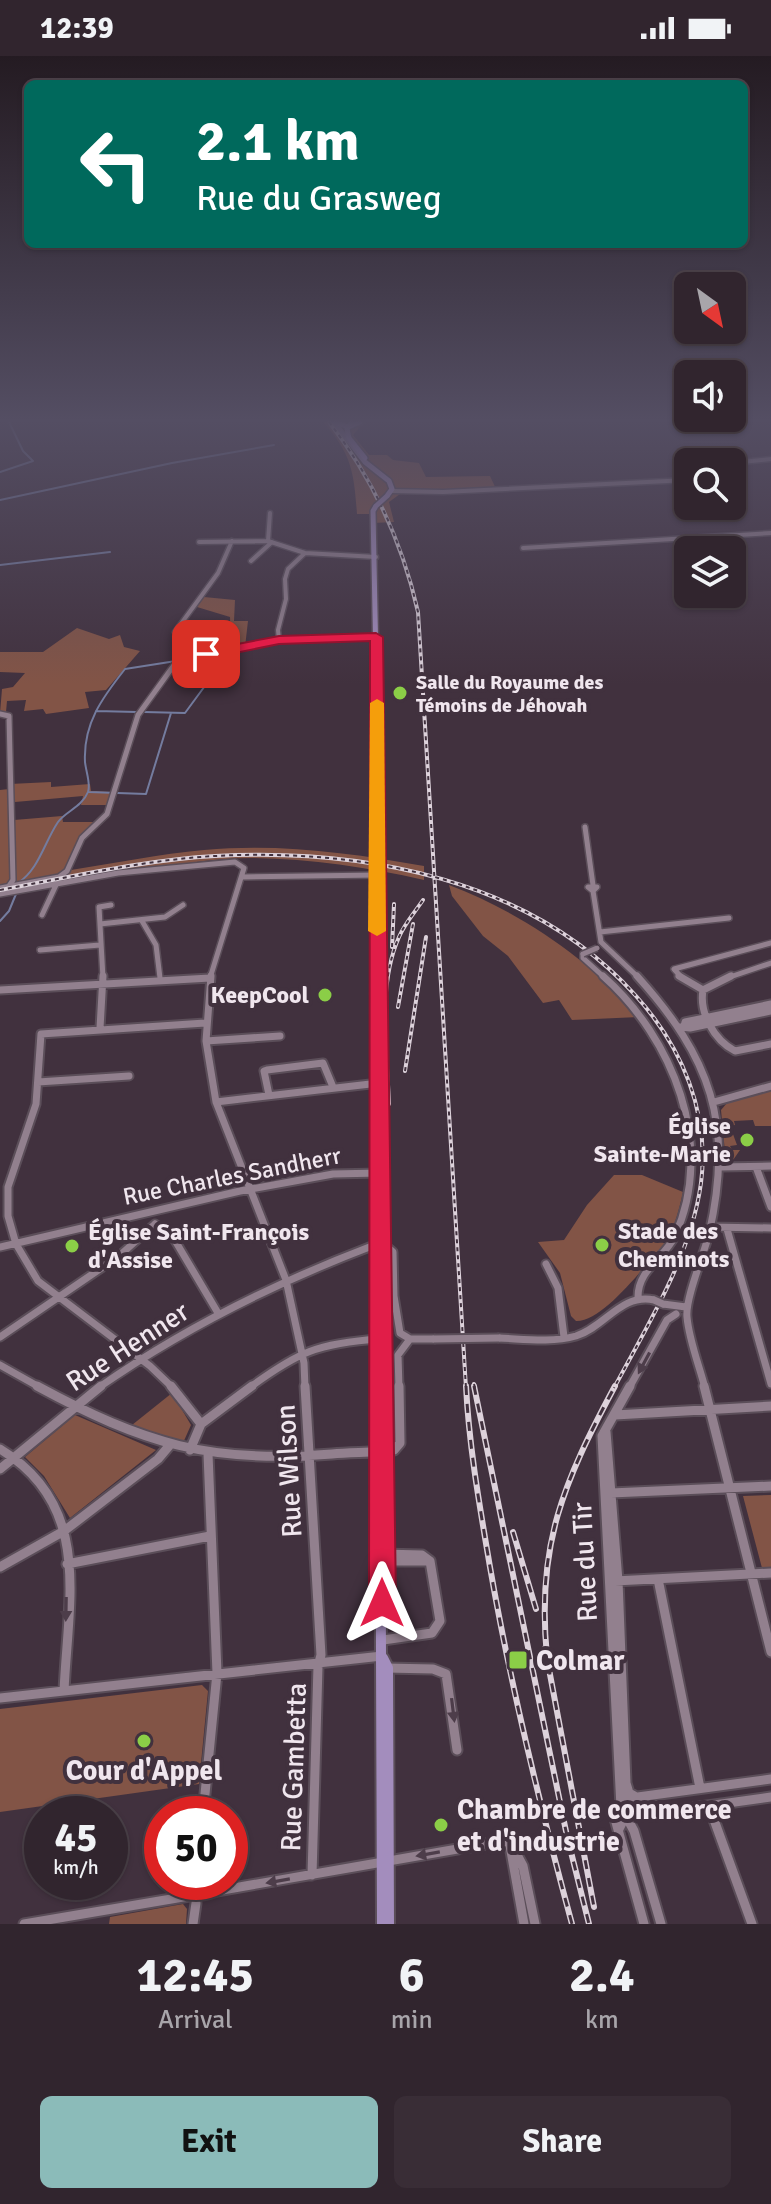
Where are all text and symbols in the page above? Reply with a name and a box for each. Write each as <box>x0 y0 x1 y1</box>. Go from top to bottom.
text: 12:39 <box>40 10 114 47</box>
text: 2.1 km <box>196 107 359 176</box>
icon: left <box>64 112 168 216</box>
text: Rue du Grasweg <box>196 176 442 221</box>
north arrow <box>674 272 746 344</box>
map controls <box>674 272 746 608</box>
button: sound <box>674 360 746 432</box>
button: search <box>674 448 746 520</box>
button: layers <box>674 536 746 608</box>
pin <box>172 620 240 688</box>
icon: arrive <box>184 632 228 676</box>
place label: Salle du Royaume des Témoins de Jéhovah <box>416 670 603 718</box>
marker: Salle du Royaume des Témoins de Jéhovah <box>391 684 409 702</box>
place label: KeepCool <box>211 980 309 1010</box>
marker: KeepCool <box>316 986 334 1004</box>
place label: Église Sainte-Marie <box>594 1111 731 1169</box>
marker: Église Sainte-Marie <box>738 1131 756 1149</box>
street label: Rue Charles Sandherr <box>120 1140 344 1212</box>
place label: Stade des Cheminots <box>618 1216 730 1274</box>
place label: Église Saint-François d'Assise <box>88 1217 310 1275</box>
marker: Stade des Cheminots <box>593 1236 611 1254</box>
marker: Église Saint-François d'Assise <box>63 1237 81 1255</box>
street label: Rue Henner <box>60 1294 196 1399</box>
one-way arrow <box>637 1351 650 1374</box>
street label: Rue Wilson <box>269 1403 309 1538</box>
street label: Rue du Tir <box>565 1501 605 1623</box>
position arrow <box>340 1561 424 1645</box>
one-way arrow <box>59 1597 72 1622</box>
place label: Colmar <box>536 1644 625 1678</box>
marker: Colmar <box>507 1649 529 1671</box>
street label: Rue Gambetta <box>274 1682 314 1852</box>
one-way arrow <box>446 1698 459 1723</box>
marker: Cour d'Appel <box>135 1732 153 1750</box>
place label: Cour d'Appel <box>66 1754 222 1788</box>
place label: Chambre de commerce et d'industrie <box>457 1793 732 1859</box>
speed limit sign: 50 <box>144 1796 248 1900</box>
text: 45 <box>54 1813 98 1863</box>
marker: Chambre de commerce et d'industrie <box>432 1816 450 1834</box>
one-way arrow <box>415 1849 440 1861</box>
text: km/h <box>53 1855 99 1880</box>
one-way arrow <box>266 1875 291 1887</box>
text: 12:45 <box>136 1946 254 2005</box>
text: 6 <box>399 1946 425 2005</box>
text: 2.4 <box>569 1946 635 2005</box>
text: Arrival <box>158 2004 233 2036</box>
text: min <box>391 2004 433 2036</box>
text: km <box>585 2004 619 2036</box>
button: Exit <box>40 2096 378 2188</box>
button: Share <box>394 2096 731 2188</box>

